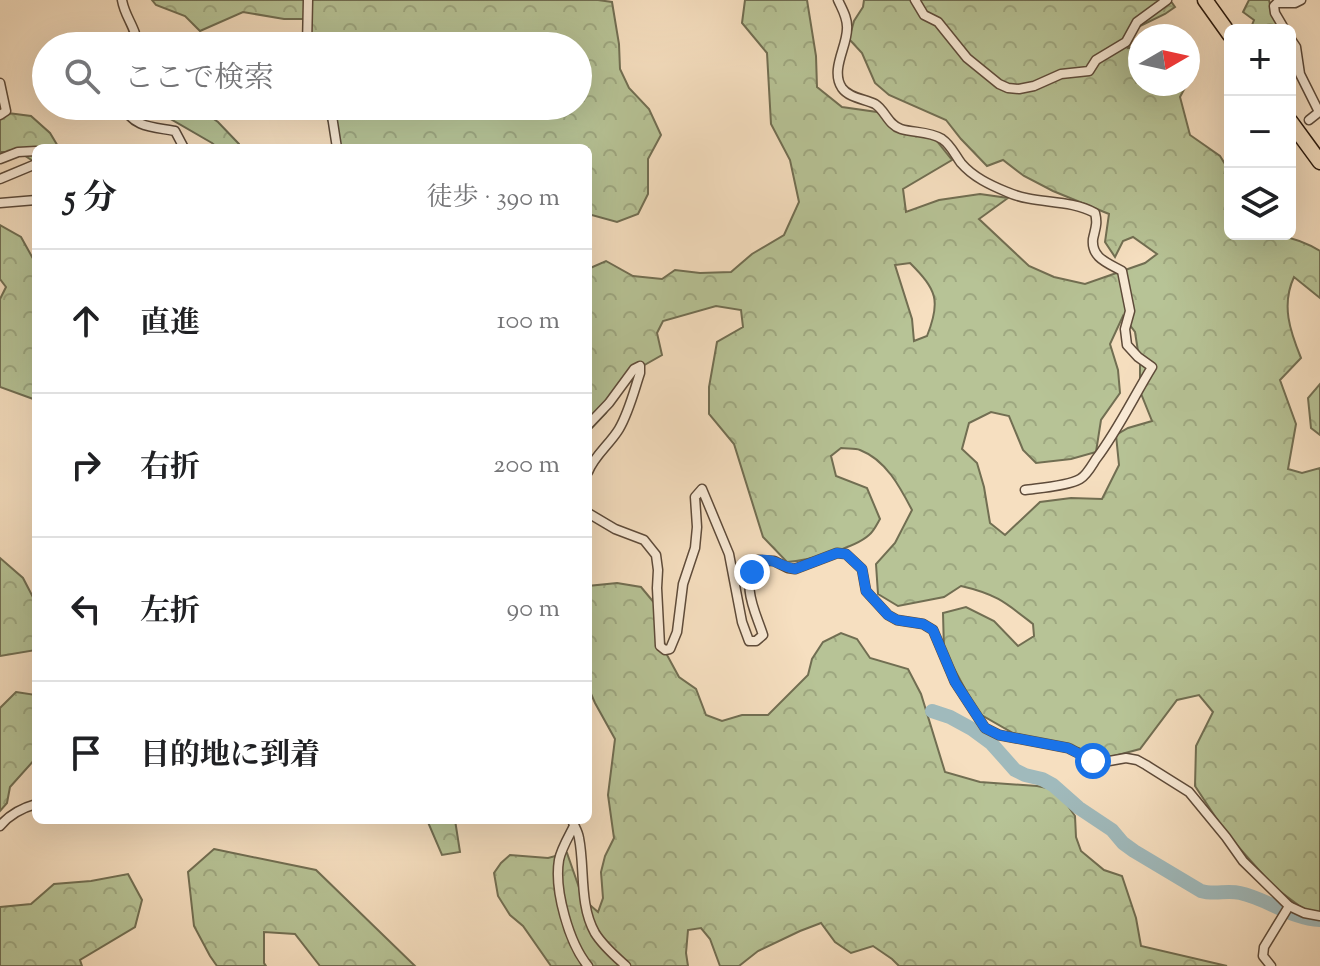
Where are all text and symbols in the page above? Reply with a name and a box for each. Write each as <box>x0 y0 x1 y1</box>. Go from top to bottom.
north arrow <box>1128 24 1200 96</box>
map controls <box>1224 24 1296 240</box>
button: + <box>1224 24 1296 96</box>
search box <box>32 32 592 120</box>
icon: search <box>60 54 104 98</box>
text: ここで検索 <box>124 58 274 101</box>
button: − <box>1224 96 1296 168</box>
button: layers <box>1224 168 1296 240</box>
text: 5 分 <box>64 175 117 224</box>
text: 徒歩 · 390 m <box>427 180 560 217</box>
icon: ahead <box>64 299 108 343</box>
text: 直進 <box>140 303 200 346</box>
text: 100 m <box>497 303 560 340</box>
icon: right <box>64 443 108 487</box>
text: 右折 <box>140 447 200 490</box>
text: 200 m <box>493 447 560 484</box>
route end <box>734 554 770 590</box>
icon: left <box>64 587 108 631</box>
text: 左折 <box>140 591 200 634</box>
text: 90 m <box>507 591 560 628</box>
icon: arrive <box>64 731 108 775</box>
text: 目的地に到着 <box>140 735 320 778</box>
route start <box>1075 743 1111 779</box>

